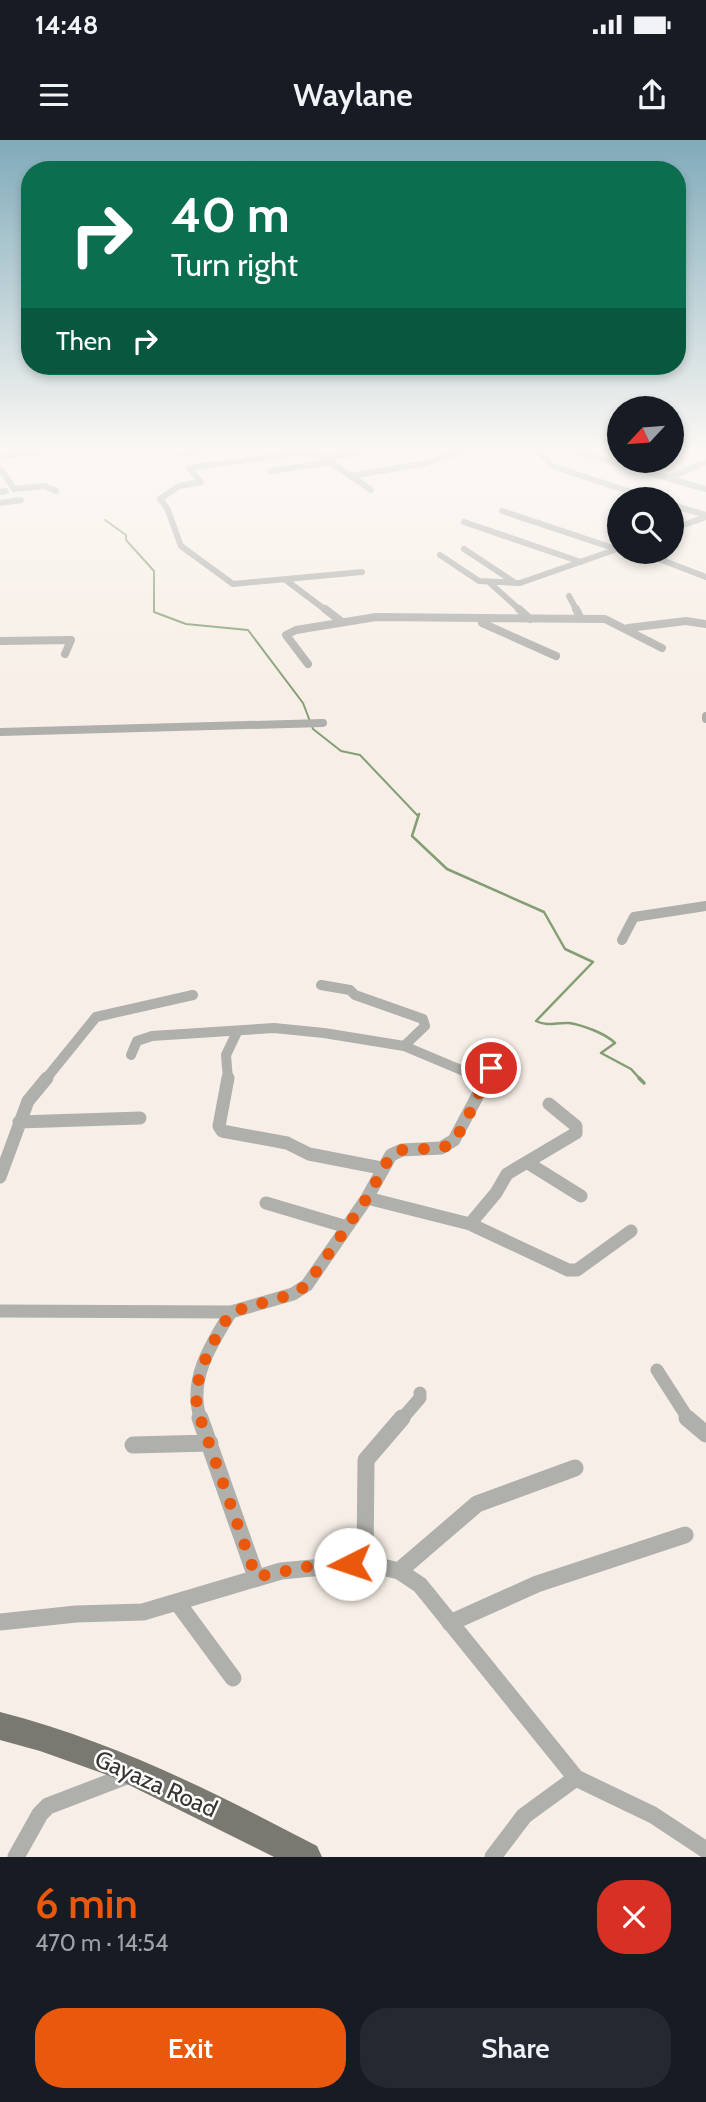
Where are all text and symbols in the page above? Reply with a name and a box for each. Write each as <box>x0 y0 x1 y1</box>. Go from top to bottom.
text: 14:48 <box>35 9 98 41</box>
text: Waylane <box>293 75 413 114</box>
icon: menu <box>35 76 73 114</box>
icon: share <box>633 76 671 114</box>
text: 40 m <box>171 185 290 244</box>
icon: right <box>56 189 147 280</box>
text: Turn right <box>171 245 298 284</box>
icon: right <box>126 322 164 360</box>
text: Then <box>56 325 112 357</box>
north arrow <box>607 396 684 472</box>
map controls <box>607 396 684 564</box>
button: search <box>607 487 684 564</box>
pin <box>461 1038 521 1098</box>
icon: arrive <box>472 1049 510 1087</box>
position arrow <box>313 1527 387 1601</box>
street label: Gayaza Road <box>90 1744 222 1823</box>
text: 6 min <box>35 1877 138 1929</box>
button: close <box>597 1880 671 1954</box>
text: 470 m · 14:54 <box>35 1929 168 1957</box>
button: Exit <box>35 2008 346 2088</box>
button: Share <box>360 2008 671 2088</box>

